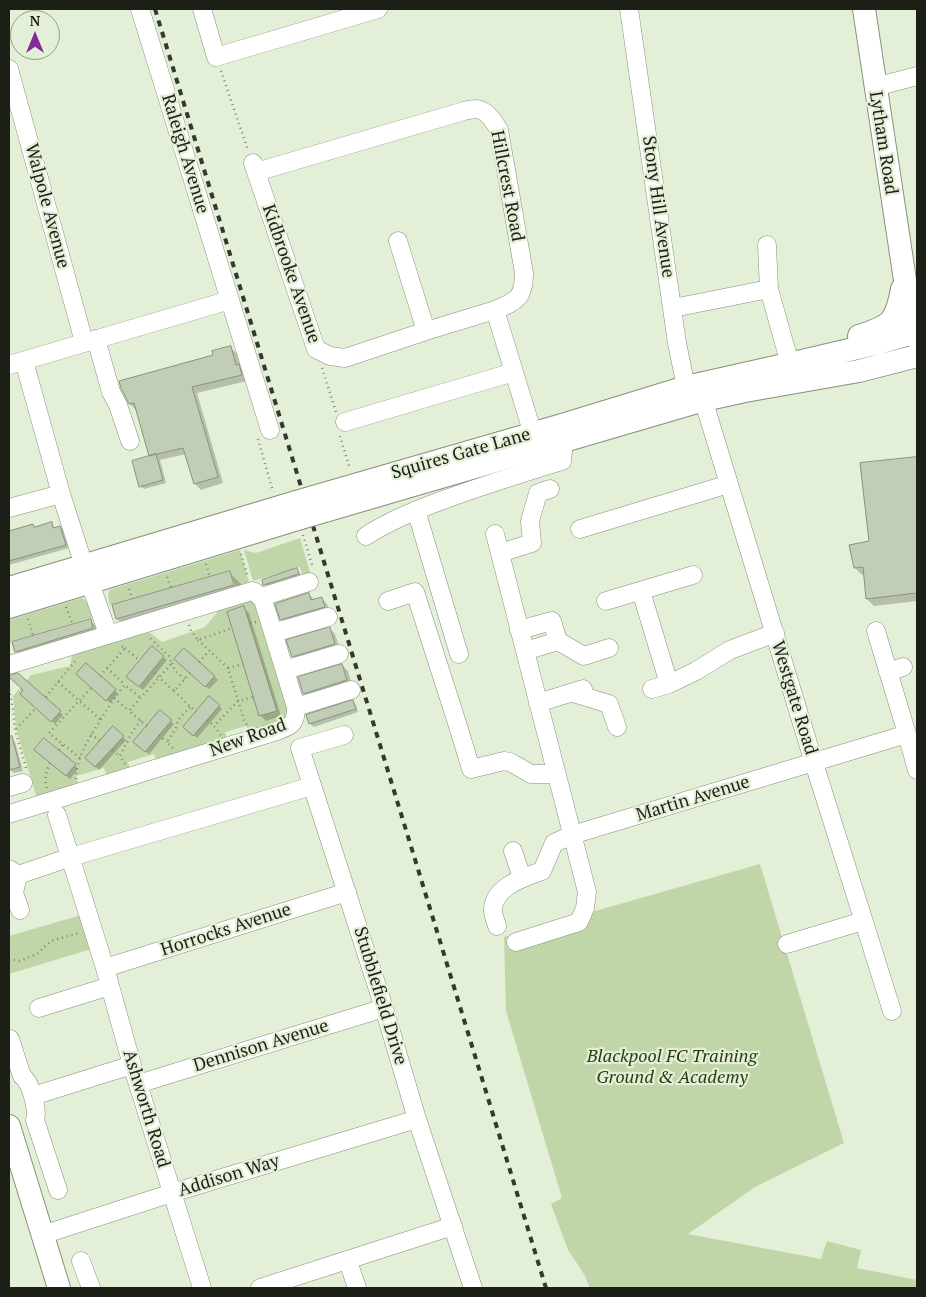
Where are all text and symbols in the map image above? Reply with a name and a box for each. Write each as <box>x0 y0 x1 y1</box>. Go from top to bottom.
north arrow <box>10 10 60 60</box>
text: N <box>30 11 40 30</box>
street label: Lytham Road <box>864 90 902 196</box>
street label: Raleigh Avenue <box>157 92 213 216</box>
street label: Hillcrest Road <box>486 129 528 243</box>
street label: Stony Hill Avenue <box>637 135 679 279</box>
street label: Walpole Avenue <box>20 141 74 271</box>
street label: Kidbrooke Avenue <box>257 202 325 346</box>
street label: Squires Gate Lane <box>389 424 533 484</box>
street label: Westgate Road <box>766 638 822 758</box>
street label: New Road <box>207 714 289 762</box>
street label: Martin Avenue <box>634 771 752 827</box>
street label: Horrocks Avenue <box>158 899 294 961</box>
street label: Stubblefield Drive <box>349 924 411 1068</box>
street label: Dennison Avenue <box>191 1015 331 1077</box>
park label: Blackpool FC Training Ground & Academy <box>587 1046 757 1088</box>
street label: Ashworth Road <box>118 1047 174 1171</box>
street label: Addison Way <box>176 1150 282 1202</box>

